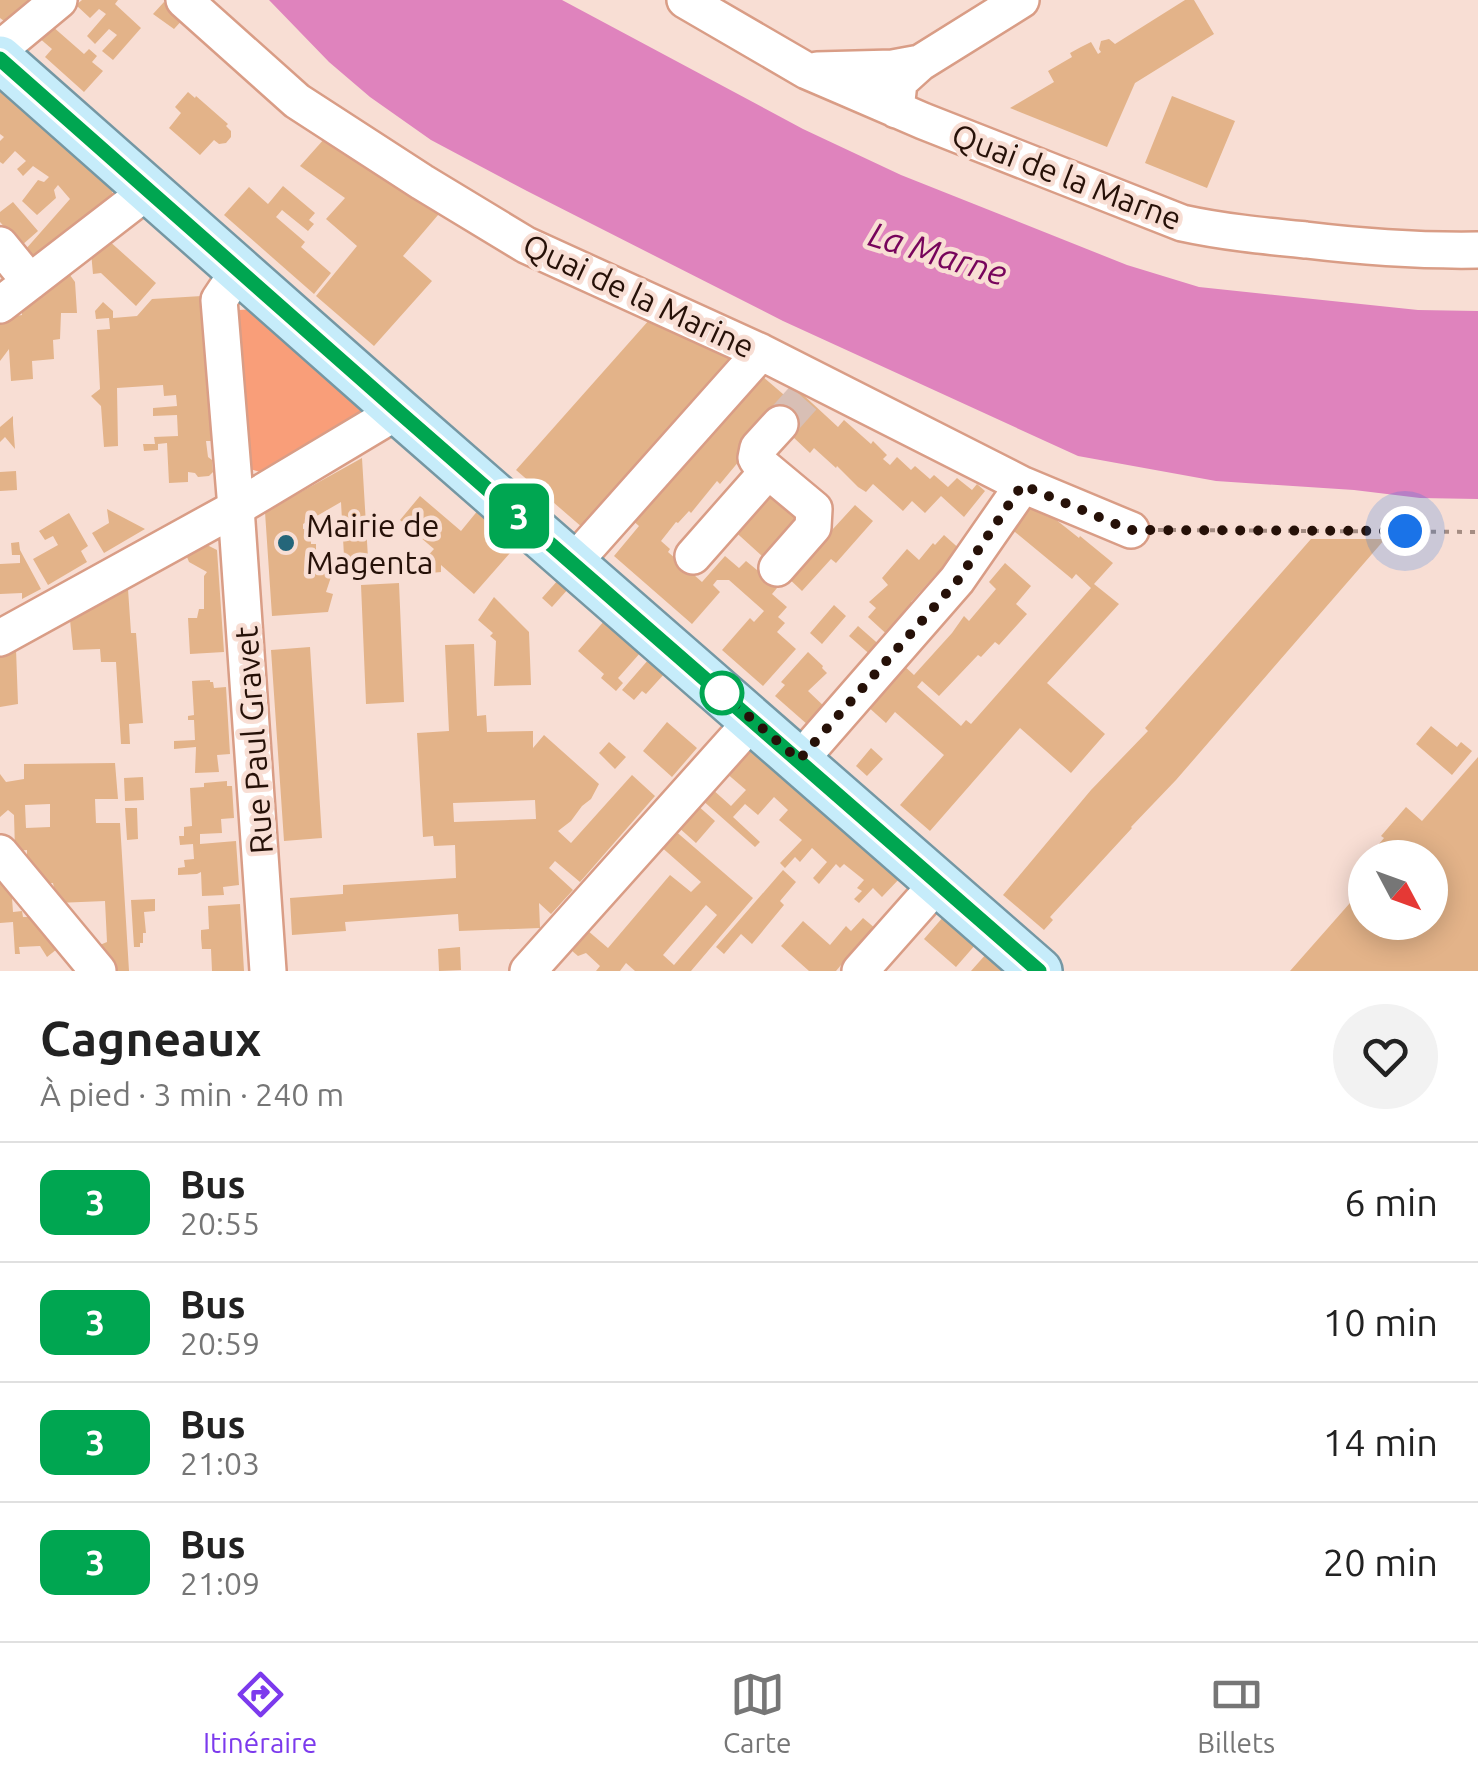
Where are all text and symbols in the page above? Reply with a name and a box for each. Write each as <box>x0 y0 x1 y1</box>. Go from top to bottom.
street label: Quai de la Marne <box>947 116 1187 236</box>
water label: La Marne <box>864 213 1012 293</box>
street label: Quai de la Marine <box>518 226 760 364</box>
line badge: 3 <box>486 484 552 548</box>
text: 3 <box>509 496 529 536</box>
your location <box>1380 506 1430 556</box>
place label: Mairie de Magenta <box>306 507 439 580</box>
marker: Mairie de Magenta <box>275 532 297 554</box>
street label: Rue Paul Gravet <box>227 625 279 855</box>
unlabelled marker <box>701 672 743 714</box>
north arrow <box>1348 840 1448 940</box>
map controls <box>1348 840 1448 940</box>
button: heart <box>1333 1004 1438 1109</box>
text: Cagneaux <box>40 1011 261 1065</box>
text: À pied · 3 min · 240 m <box>40 1076 344 1112</box>
text: Bus <box>180 1163 245 1205</box>
text: 6 min <box>1344 1181 1438 1223</box>
text: 3 <box>85 1182 105 1222</box>
text: 20:55 <box>180 1205 260 1241</box>
text: Bus <box>180 1283 245 1325</box>
text: 10 min <box>1323 1301 1438 1343</box>
text: 3 <box>85 1302 105 1342</box>
text: 20:59 <box>180 1325 260 1361</box>
text: Bus <box>180 1403 245 1445</box>
text: 14 min <box>1323 1421 1438 1463</box>
text: 3 <box>85 1422 105 1462</box>
text: 21:03 <box>180 1445 260 1481</box>
text: Bus <box>180 1523 245 1565</box>
text: 20 min <box>1323 1541 1438 1583</box>
text: 3 <box>85 1542 105 1582</box>
text: 21:09 <box>180 1565 260 1601</box>
tab: Itinéraire <box>203 1667 317 1758</box>
tab: Carte <box>723 1667 791 1758</box>
tab: Billets <box>1197 1667 1275 1758</box>

